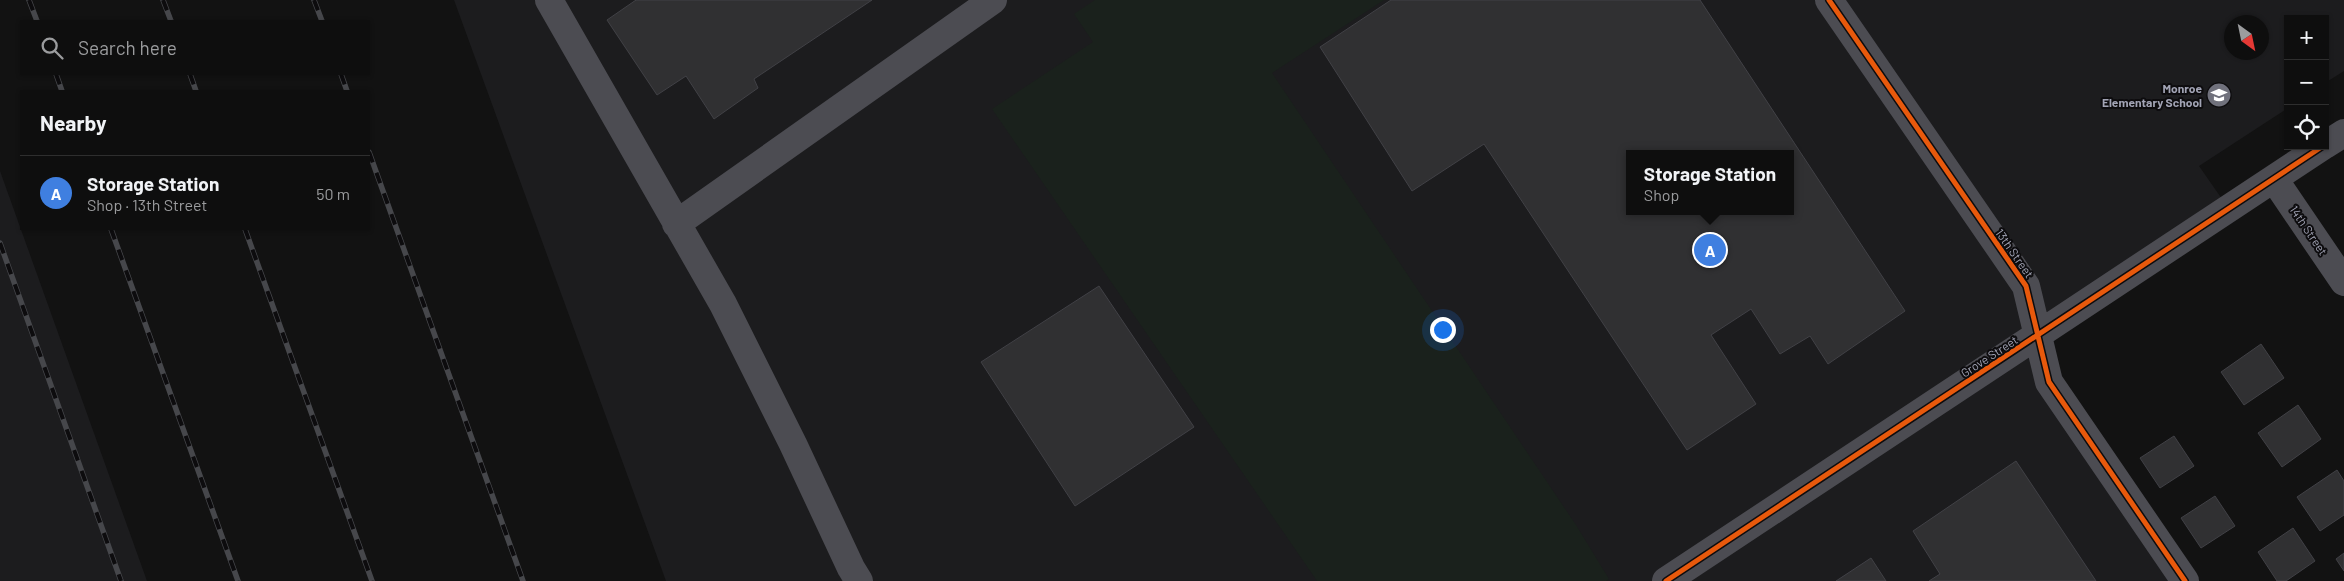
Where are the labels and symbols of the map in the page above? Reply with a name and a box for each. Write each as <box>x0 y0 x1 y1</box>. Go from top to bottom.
north arrow <box>2224 15 2269 60</box>
place label: Monroe Elementary School <box>2102 81 2202 109</box>
school or university icon: Monroe Elementary School <box>2206 82 2232 108</box>
street label: 14th Street <box>2287 203 2331 257</box>
street label: 13th Street <box>1993 226 2037 280</box>
pin: A <box>1694 231 1726 269</box>
your location <box>1430 317 1456 343</box>
street label: Grove Street <box>1958 332 2020 380</box>

